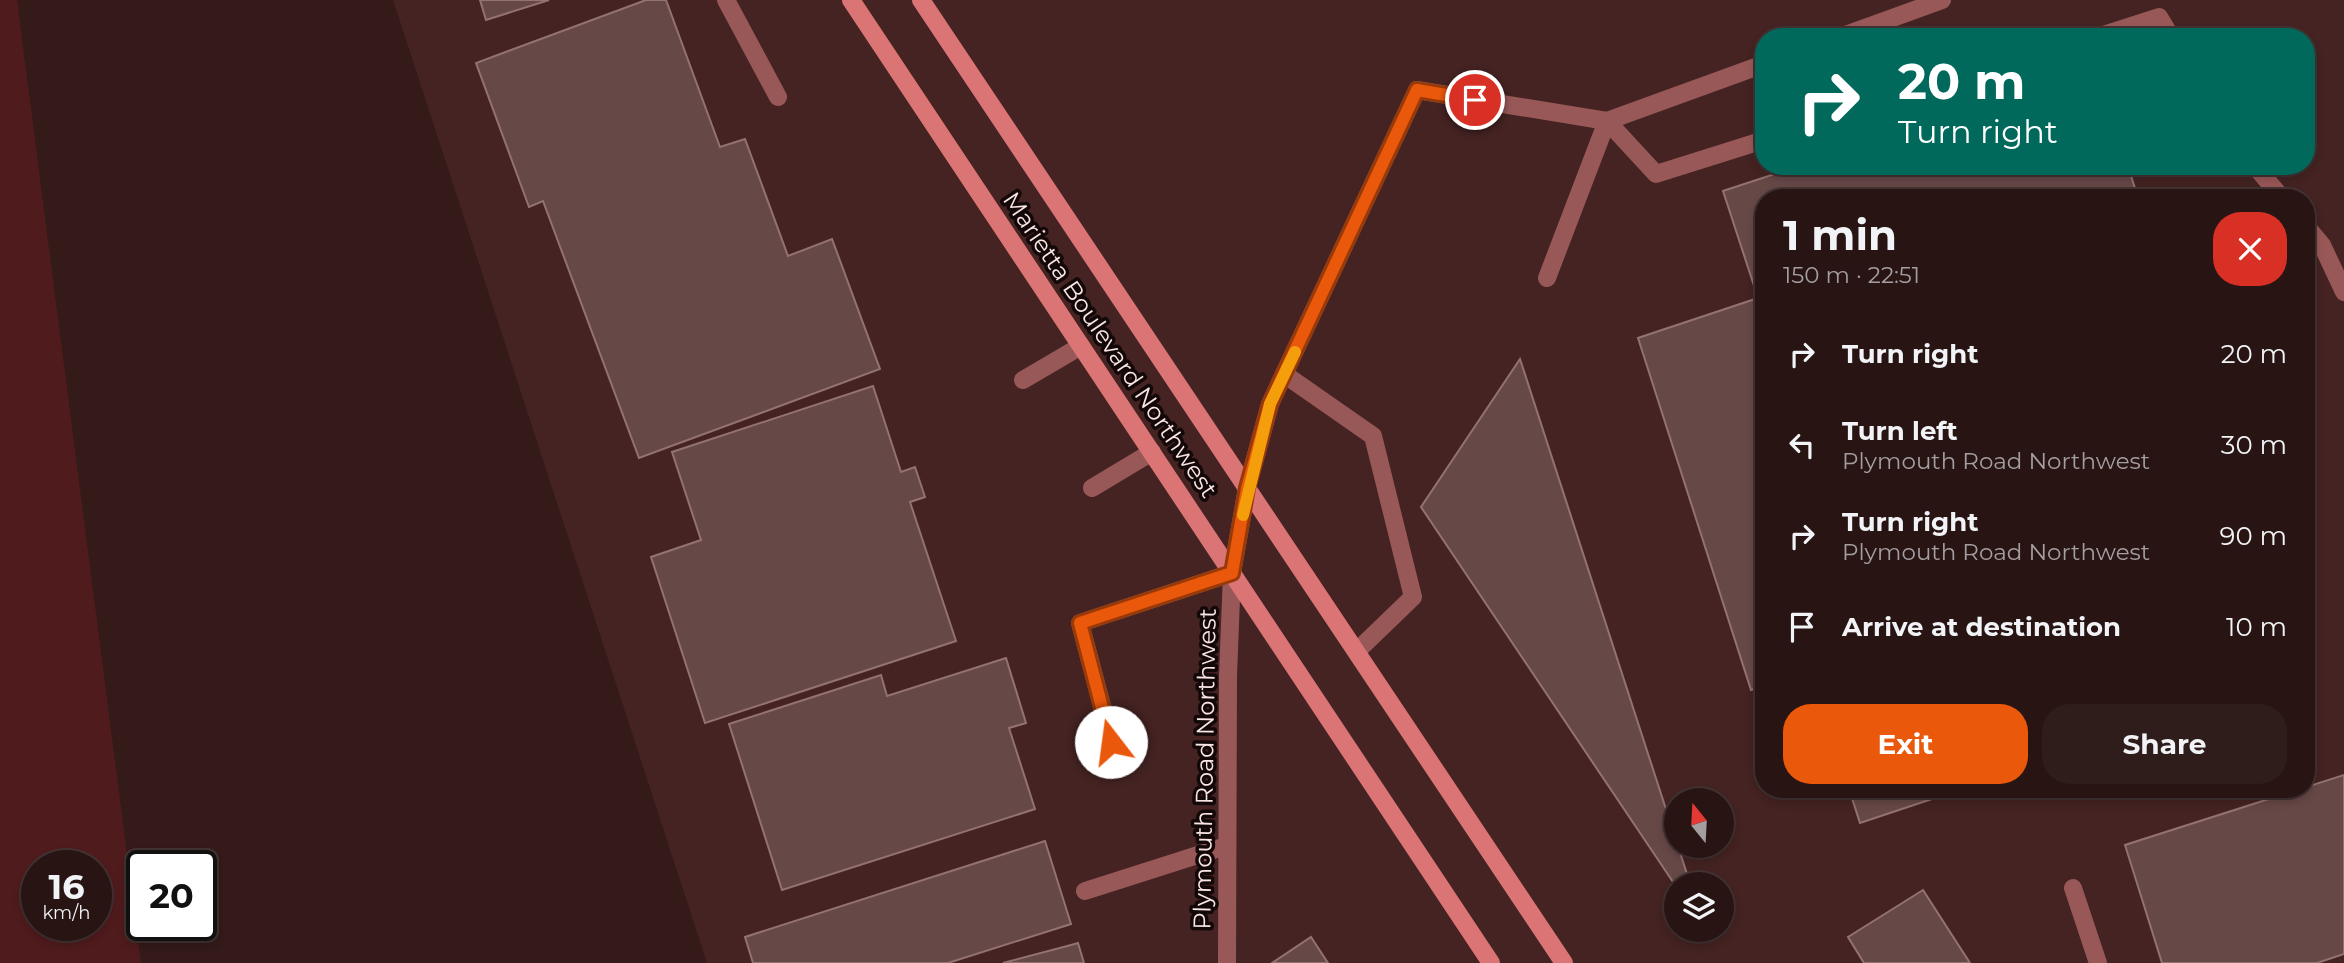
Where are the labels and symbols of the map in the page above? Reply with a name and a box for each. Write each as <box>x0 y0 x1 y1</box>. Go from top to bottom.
pin <box>1445 70 1505 130</box>
street label: Marietta Boulevard Northwest <box>997 187 1224 503</box>
street label: Plymouth Road Northwest <box>1187 608 1222 930</box>
position arrow <box>1074 705 1148 779</box>
north arrow <box>1664 788 1734 858</box>
speed limit sign: 20 <box>126 850 217 941</box>

